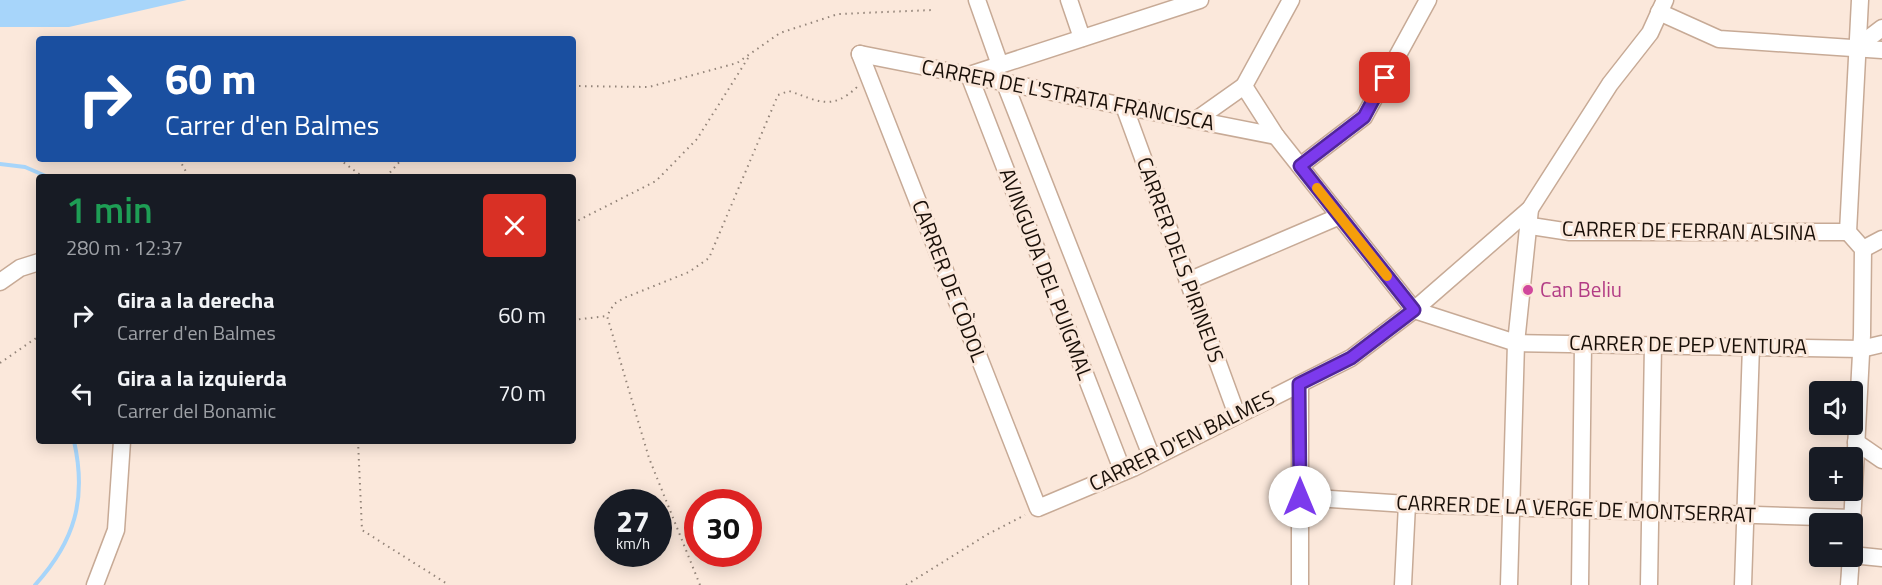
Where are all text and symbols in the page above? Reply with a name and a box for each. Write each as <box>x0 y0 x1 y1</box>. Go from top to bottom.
text: 60 m <box>165 46 257 110</box>
street label: CARRER DE L'STRATA FRANCISCA <box>919 50 1218 138</box>
pin <box>1359 52 1410 103</box>
icon: right <box>66 60 144 138</box>
icon: arrive <box>1368 61 1401 94</box>
text: Carrer d'en Balmes <box>165 104 379 145</box>
street label: CARRER DELS PIRINEUS <box>1129 152 1233 367</box>
street label: AVINGUDA DEL PUIGMAL <box>992 163 1102 384</box>
text: 1 min <box>66 182 153 237</box>
button: close <box>483 194 546 257</box>
street label: CARRER DE CÒDOL <box>904 195 996 366</box>
street label: CARRER DE FERRAN ALSINA <box>1562 212 1817 248</box>
text: 280 m · 12:37 <box>66 232 183 263</box>
place label: Can Beliu <box>1540 273 1622 305</box>
text: Gira a la derecha <box>117 283 274 317</box>
marker: Can Beliu <box>1521 283 1535 297</box>
text: 60 m <box>498 298 546 332</box>
icon: right <box>66 299 99 332</box>
text: Carrer d'en Balmes <box>117 317 276 348</box>
street label: CARRER DE PEP VENTURA <box>1569 326 1808 362</box>
text: Gira a la izquierda <box>117 361 287 395</box>
text: 70 m <box>498 376 546 410</box>
icon: left <box>66 377 99 410</box>
street label: CARRER D'EN BALMES <box>1083 381 1280 499</box>
map controls <box>1809 381 1863 567</box>
button: sound <box>1809 381 1863 435</box>
text: Carrer del Bonamic <box>117 395 276 426</box>
button: + <box>1809 447 1863 501</box>
position arrow <box>1268 465 1332 529</box>
street label: CARRER DE LA VERGE DE MONTSERRAT <box>1396 486 1756 530</box>
speed limit sign: 30 <box>684 489 762 567</box>
text: 27 <box>616 498 650 544</box>
button: − <box>1809 513 1863 567</box>
text: km/h <box>616 532 650 555</box>

